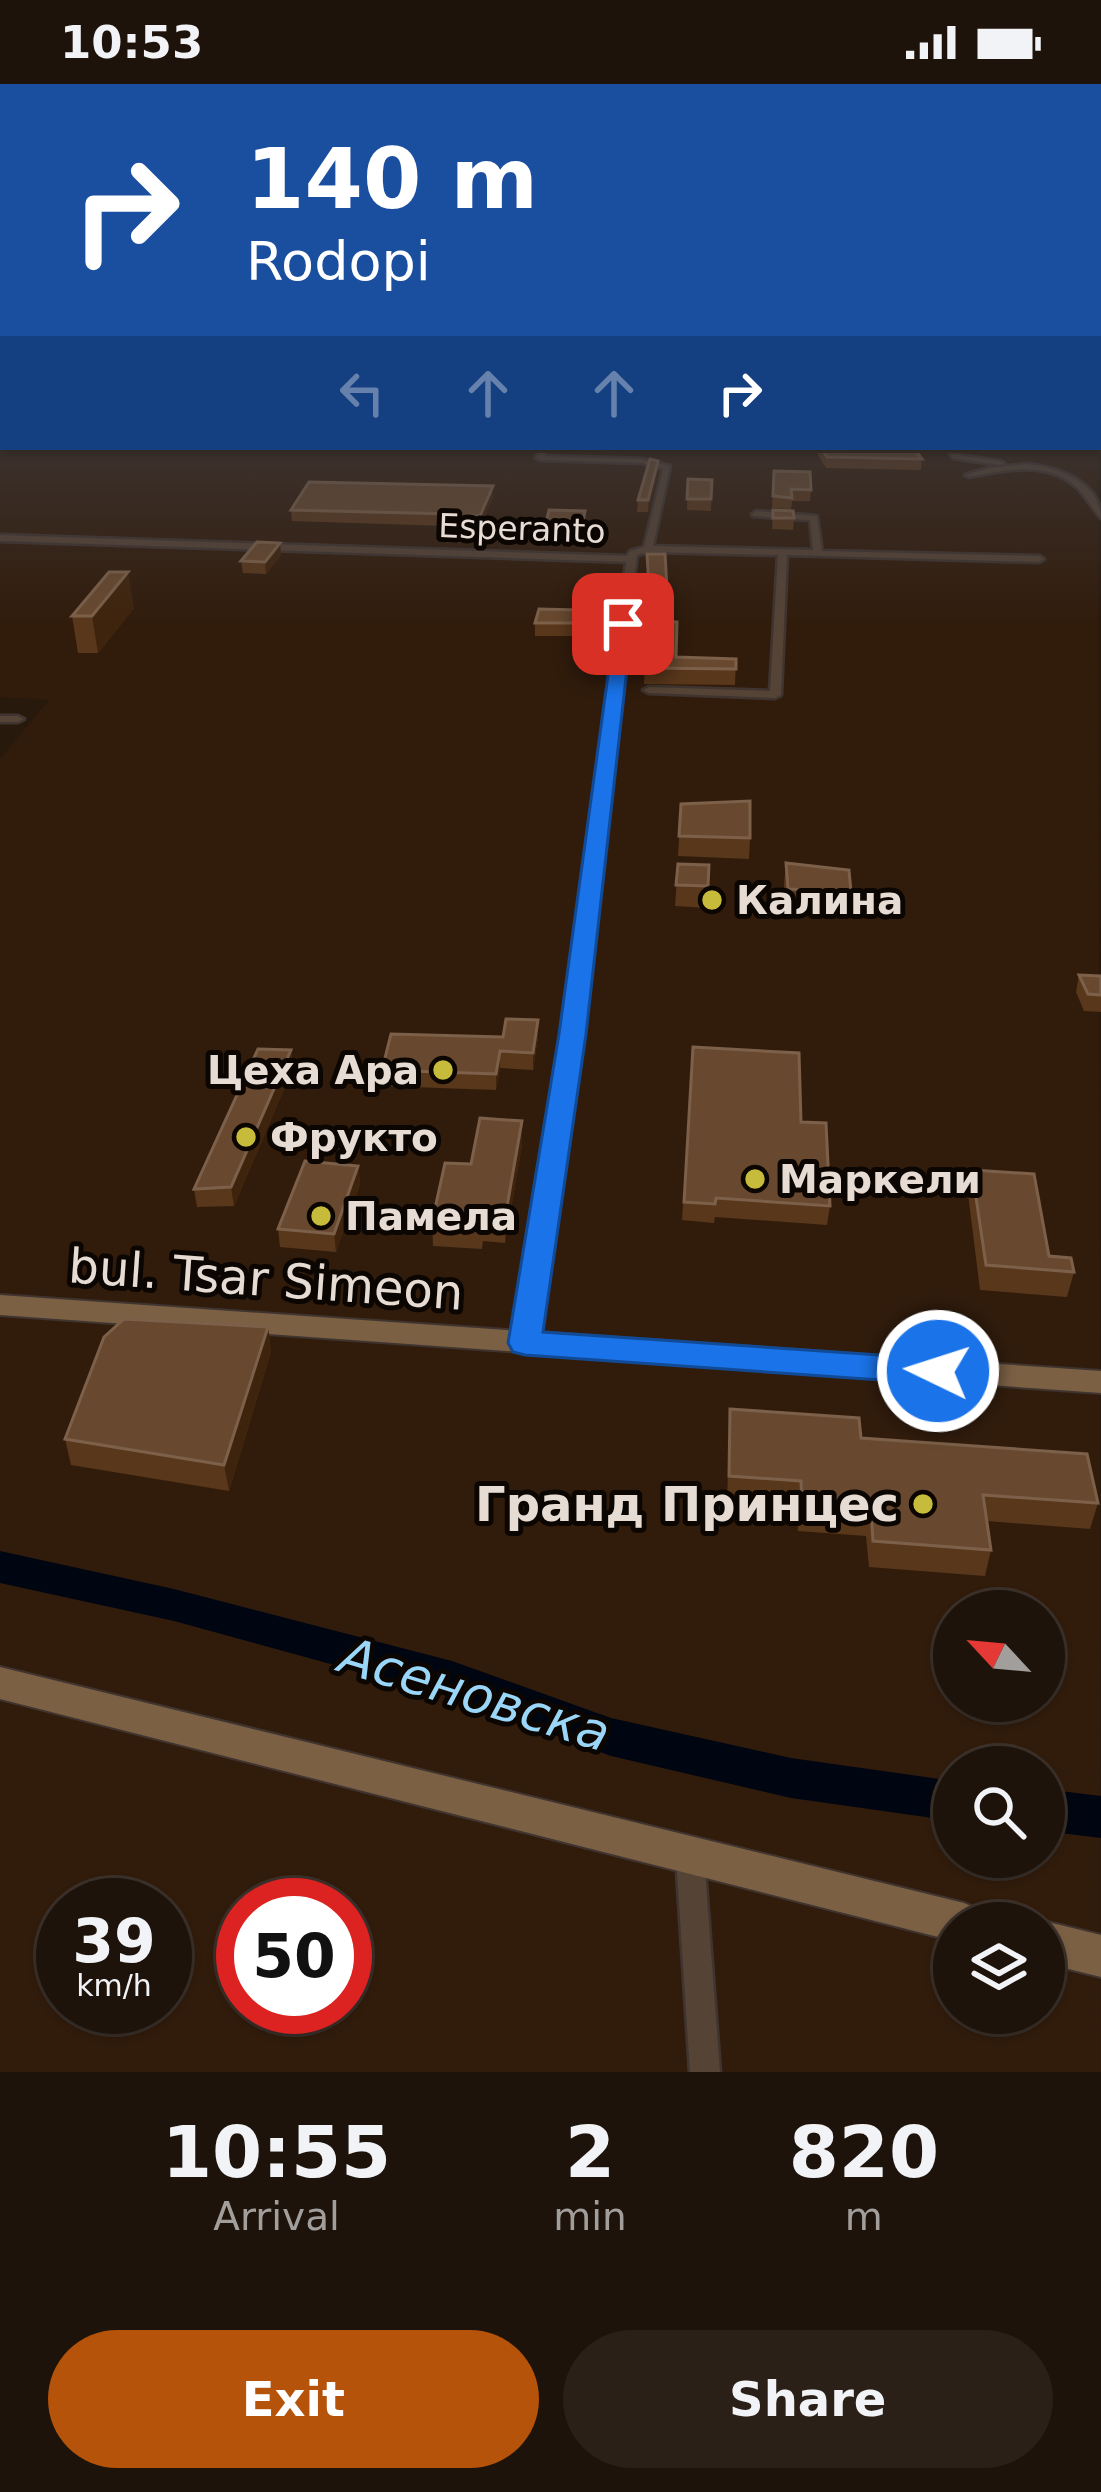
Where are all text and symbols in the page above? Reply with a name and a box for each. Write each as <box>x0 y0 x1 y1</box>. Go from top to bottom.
text: 10:53 <box>60 16 203 69</box>
text: 140 m <box>246 130 538 228</box>
icon: right <box>48 132 204 288</box>
text: Rodopi <box>246 230 431 293</box>
icon: left <box>329 360 395 426</box>
icon: ahead <box>455 360 521 426</box>
icon: ahead <box>581 360 647 426</box>
icon: right <box>707 360 773 426</box>
street label: Esperanto <box>438 506 606 551</box>
pin <box>572 573 674 675</box>
icon: arrive <box>590 591 656 657</box>
place label: Калина <box>736 878 903 923</box>
marker: Калина <box>699 887 725 913</box>
place label: Цеха Ара <box>207 1048 419 1093</box>
marker: Цеха Ара <box>430 1057 456 1083</box>
place label: Фрукто <box>270 1115 438 1160</box>
marker: Фрукто <box>233 1124 259 1150</box>
place label: Маркели <box>779 1157 981 1202</box>
marker: Маркели <box>742 1166 768 1192</box>
place label: Памела <box>345 1194 517 1239</box>
marker: Памела <box>308 1203 334 1229</box>
street label: bul. Tsar Simeon <box>67 1237 465 1321</box>
position arrow <box>875 1308 1001 1434</box>
place label: Гранд Принцес <box>475 1476 899 1532</box>
marker: Гранд Принцес <box>910 1491 936 1517</box>
north arrow <box>933 1590 1065 1722</box>
map controls <box>933 1590 1065 2034</box>
water label: Асеновска <box>330 1625 617 1763</box>
button: search <box>933 1746 1065 1878</box>
speed limit sign: 50 <box>216 1878 372 2034</box>
button: layers <box>933 1902 1065 2034</box>
text: 39 <box>72 1906 156 1976</box>
text: km/h <box>76 1968 152 2003</box>
text: 10:55 <box>162 2110 391 2194</box>
text: 2 <box>565 2110 615 2194</box>
text: 820 <box>789 2110 939 2194</box>
text: Arrival <box>213 2194 340 2239</box>
text: min <box>553 2194 627 2239</box>
text: m <box>845 2194 883 2239</box>
button: Exit <box>48 2330 539 2468</box>
button: Share <box>563 2330 1053 2468</box>

